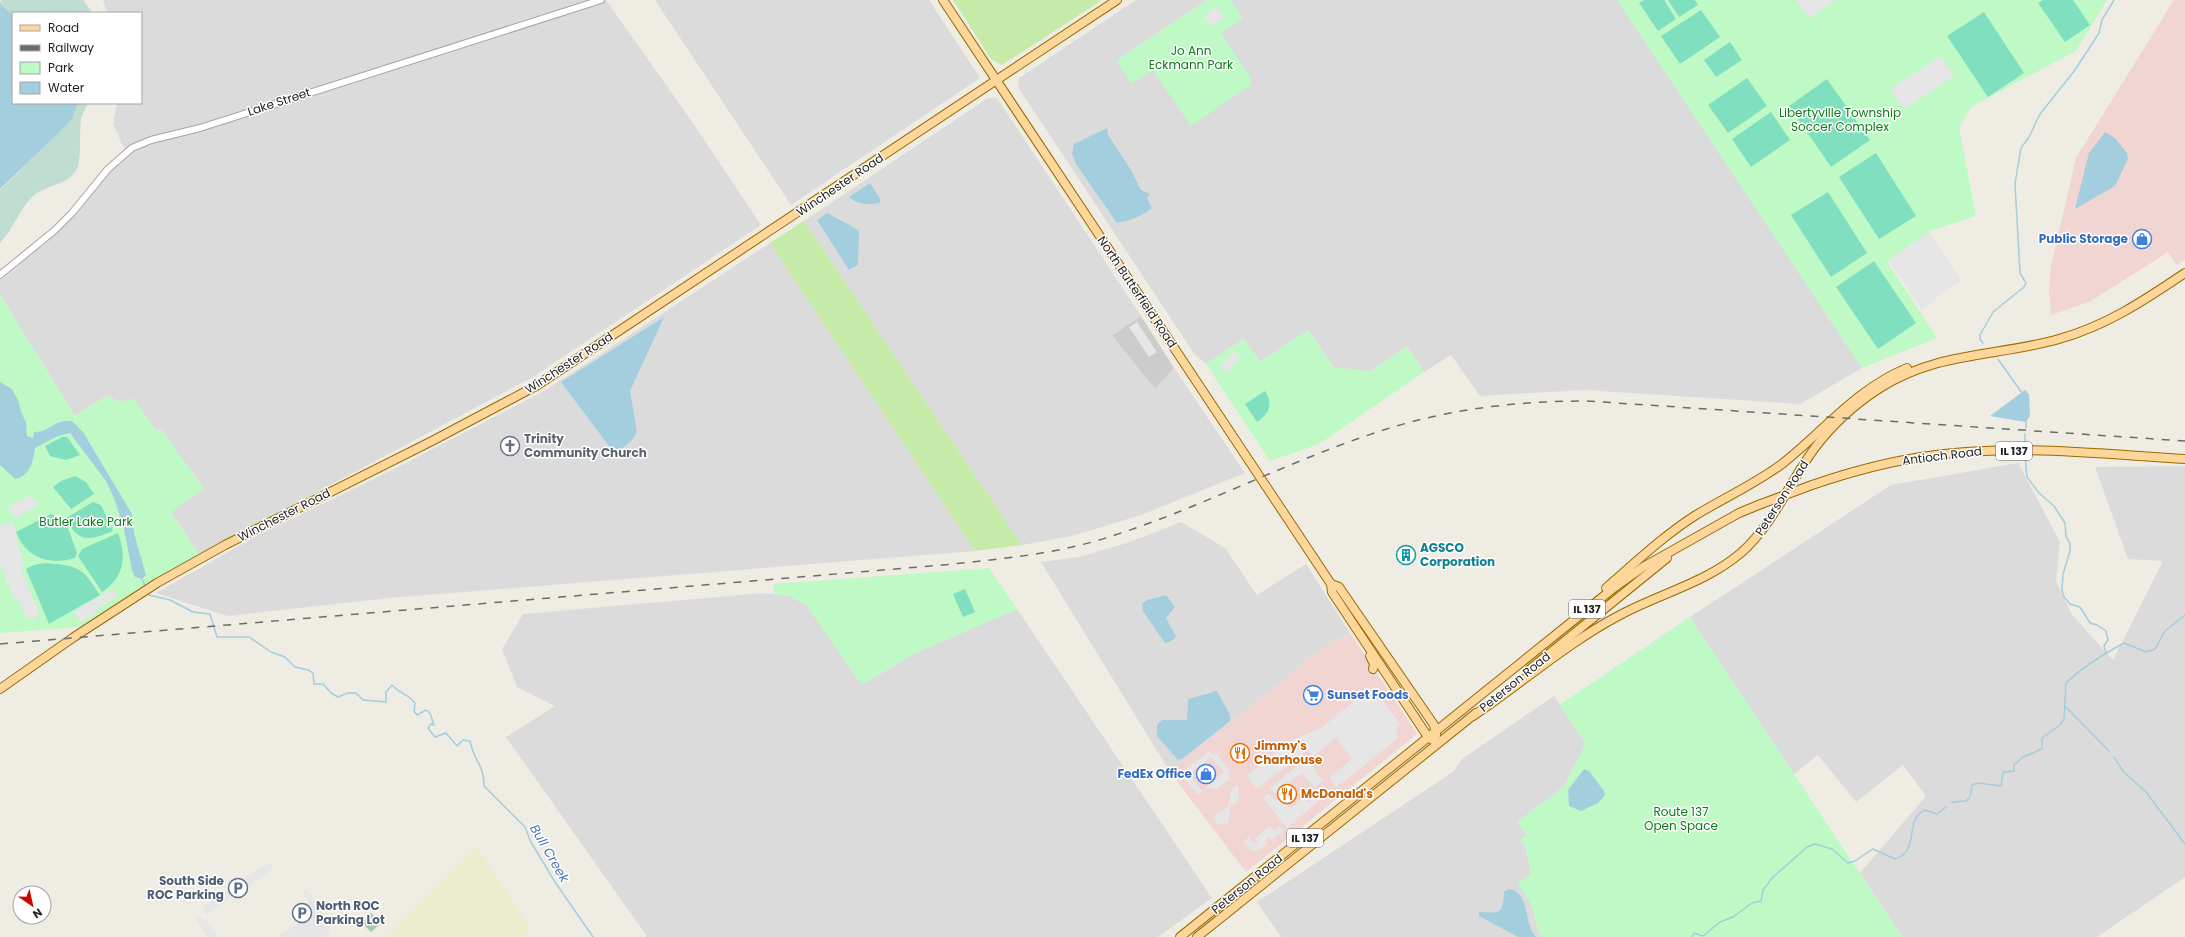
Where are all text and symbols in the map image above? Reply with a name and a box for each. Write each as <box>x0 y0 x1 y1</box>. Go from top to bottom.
legend <box>12 12 142 104</box>
text: Road <box>48 19 79 36</box>
text: Railway <box>48 39 94 56</box>
park label: Jo Ann Eckmann Park <box>1149 42 1234 73</box>
text: Park <box>48 59 75 76</box>
text: Water <box>48 79 85 96</box>
street label: Lake Street <box>245 83 313 120</box>
park label: Libertyville Township Soccer Complex <box>1779 104 1901 135</box>
street label: Winchester Road <box>793 149 887 220</box>
shop icon: Public Storage <box>2131 228 2153 250</box>
place label: Public Storage <box>2039 230 2129 247</box>
street label: North Butterfield Road <box>1094 233 1181 351</box>
street label: Winchester Road <box>521 328 616 397</box>
place label: Trinity Community Church <box>524 430 647 461</box>
church icon: Trinity Community Church <box>499 435 521 457</box>
street label: Antioch Road <box>1901 442 1983 469</box>
road number: IL 137 <box>1996 442 2032 460</box>
street label: Peterson Road <box>1751 457 1812 539</box>
street label: Winchester Road <box>235 484 333 545</box>
park label: Butler Lake Park <box>39 513 133 530</box>
place label: AGSCO Corporation <box>1420 539 1495 570</box>
building icon: AGSCO Corporation <box>1395 544 1417 566</box>
road number: IL 137 <box>1569 600 1605 618</box>
street label: Peterson Road <box>1476 648 1554 715</box>
supermarket icon: Sunset Foods <box>1302 684 1324 706</box>
place label: Sunset Foods <box>1327 686 1409 703</box>
place label: Jimmy's Charhouse <box>1254 737 1323 768</box>
restaurant icon: Jimmy's Charhouse <box>1229 742 1251 764</box>
shop icon: FedEx Office <box>1195 763 1217 785</box>
place label: FedEx Office <box>1118 765 1193 782</box>
restaurant icon: McDonald's <box>1276 783 1298 805</box>
place label: McDonald's <box>1301 785 1373 802</box>
park label: Route 137 Open Space <box>1644 803 1718 834</box>
water label: Bull Creek <box>525 821 575 887</box>
road number: IL 137 <box>1287 829 1323 847</box>
street label: Peterson Road <box>1208 850 1286 917</box>
place label: South Side ROC Parking <box>147 872 225 903</box>
parking icon: South Side ROC Parking <box>227 877 249 899</box>
north arrow <box>12 885 52 925</box>
place label: North ROC Parking Lot <box>316 897 385 928</box>
parking icon: North ROC Parking Lot <box>291 902 313 924</box>
text: N <box>30 904 45 922</box>

